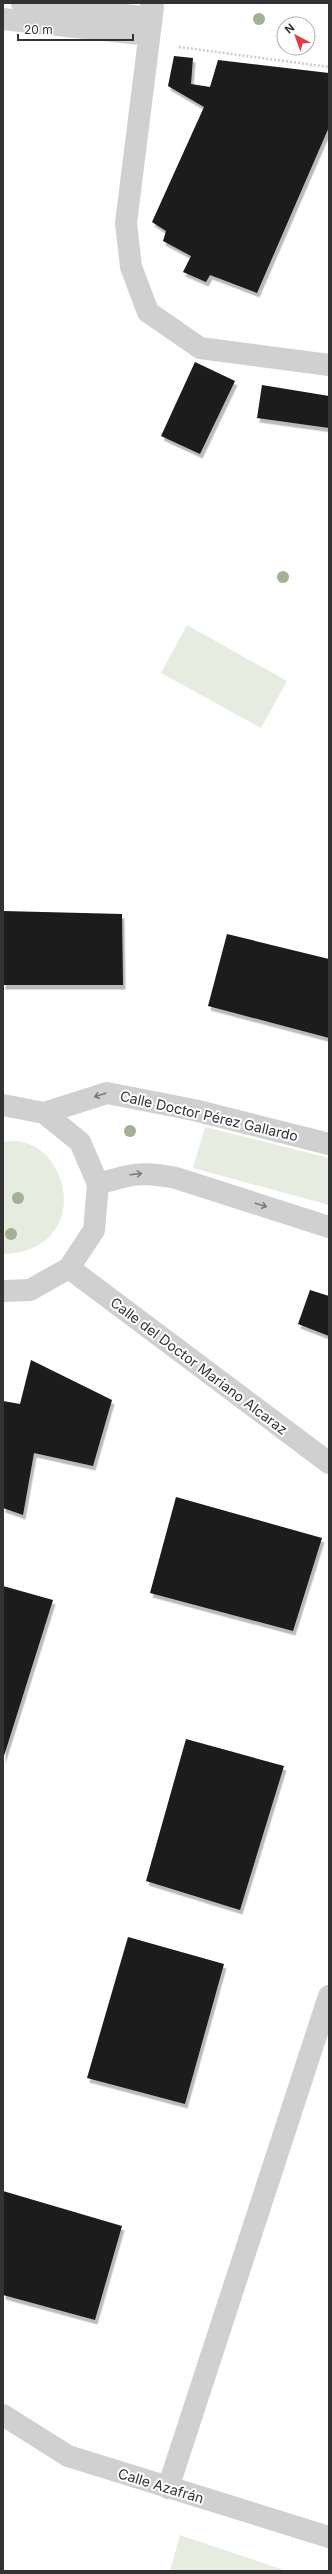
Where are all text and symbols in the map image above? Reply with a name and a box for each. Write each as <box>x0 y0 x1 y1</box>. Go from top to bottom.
scale bar <box>18 16 133 42</box>
north arrow <box>276 16 316 56</box>
text: N <box>282 20 297 36</box>
text: 20 m <box>24 22 53 37</box>
street label: Calle Doctor Pérez Gallardo <box>118 1087 300 1144</box>
one-way arrow <box>94 1092 107 1099</box>
one-way arrow <box>129 1170 142 1178</box>
one-way arrow <box>254 1202 267 1209</box>
street label: Calle del Doctor Mariano Alcaraz <box>107 1293 291 1438</box>
street label: Calle Azafrán <box>116 2464 206 2507</box>

